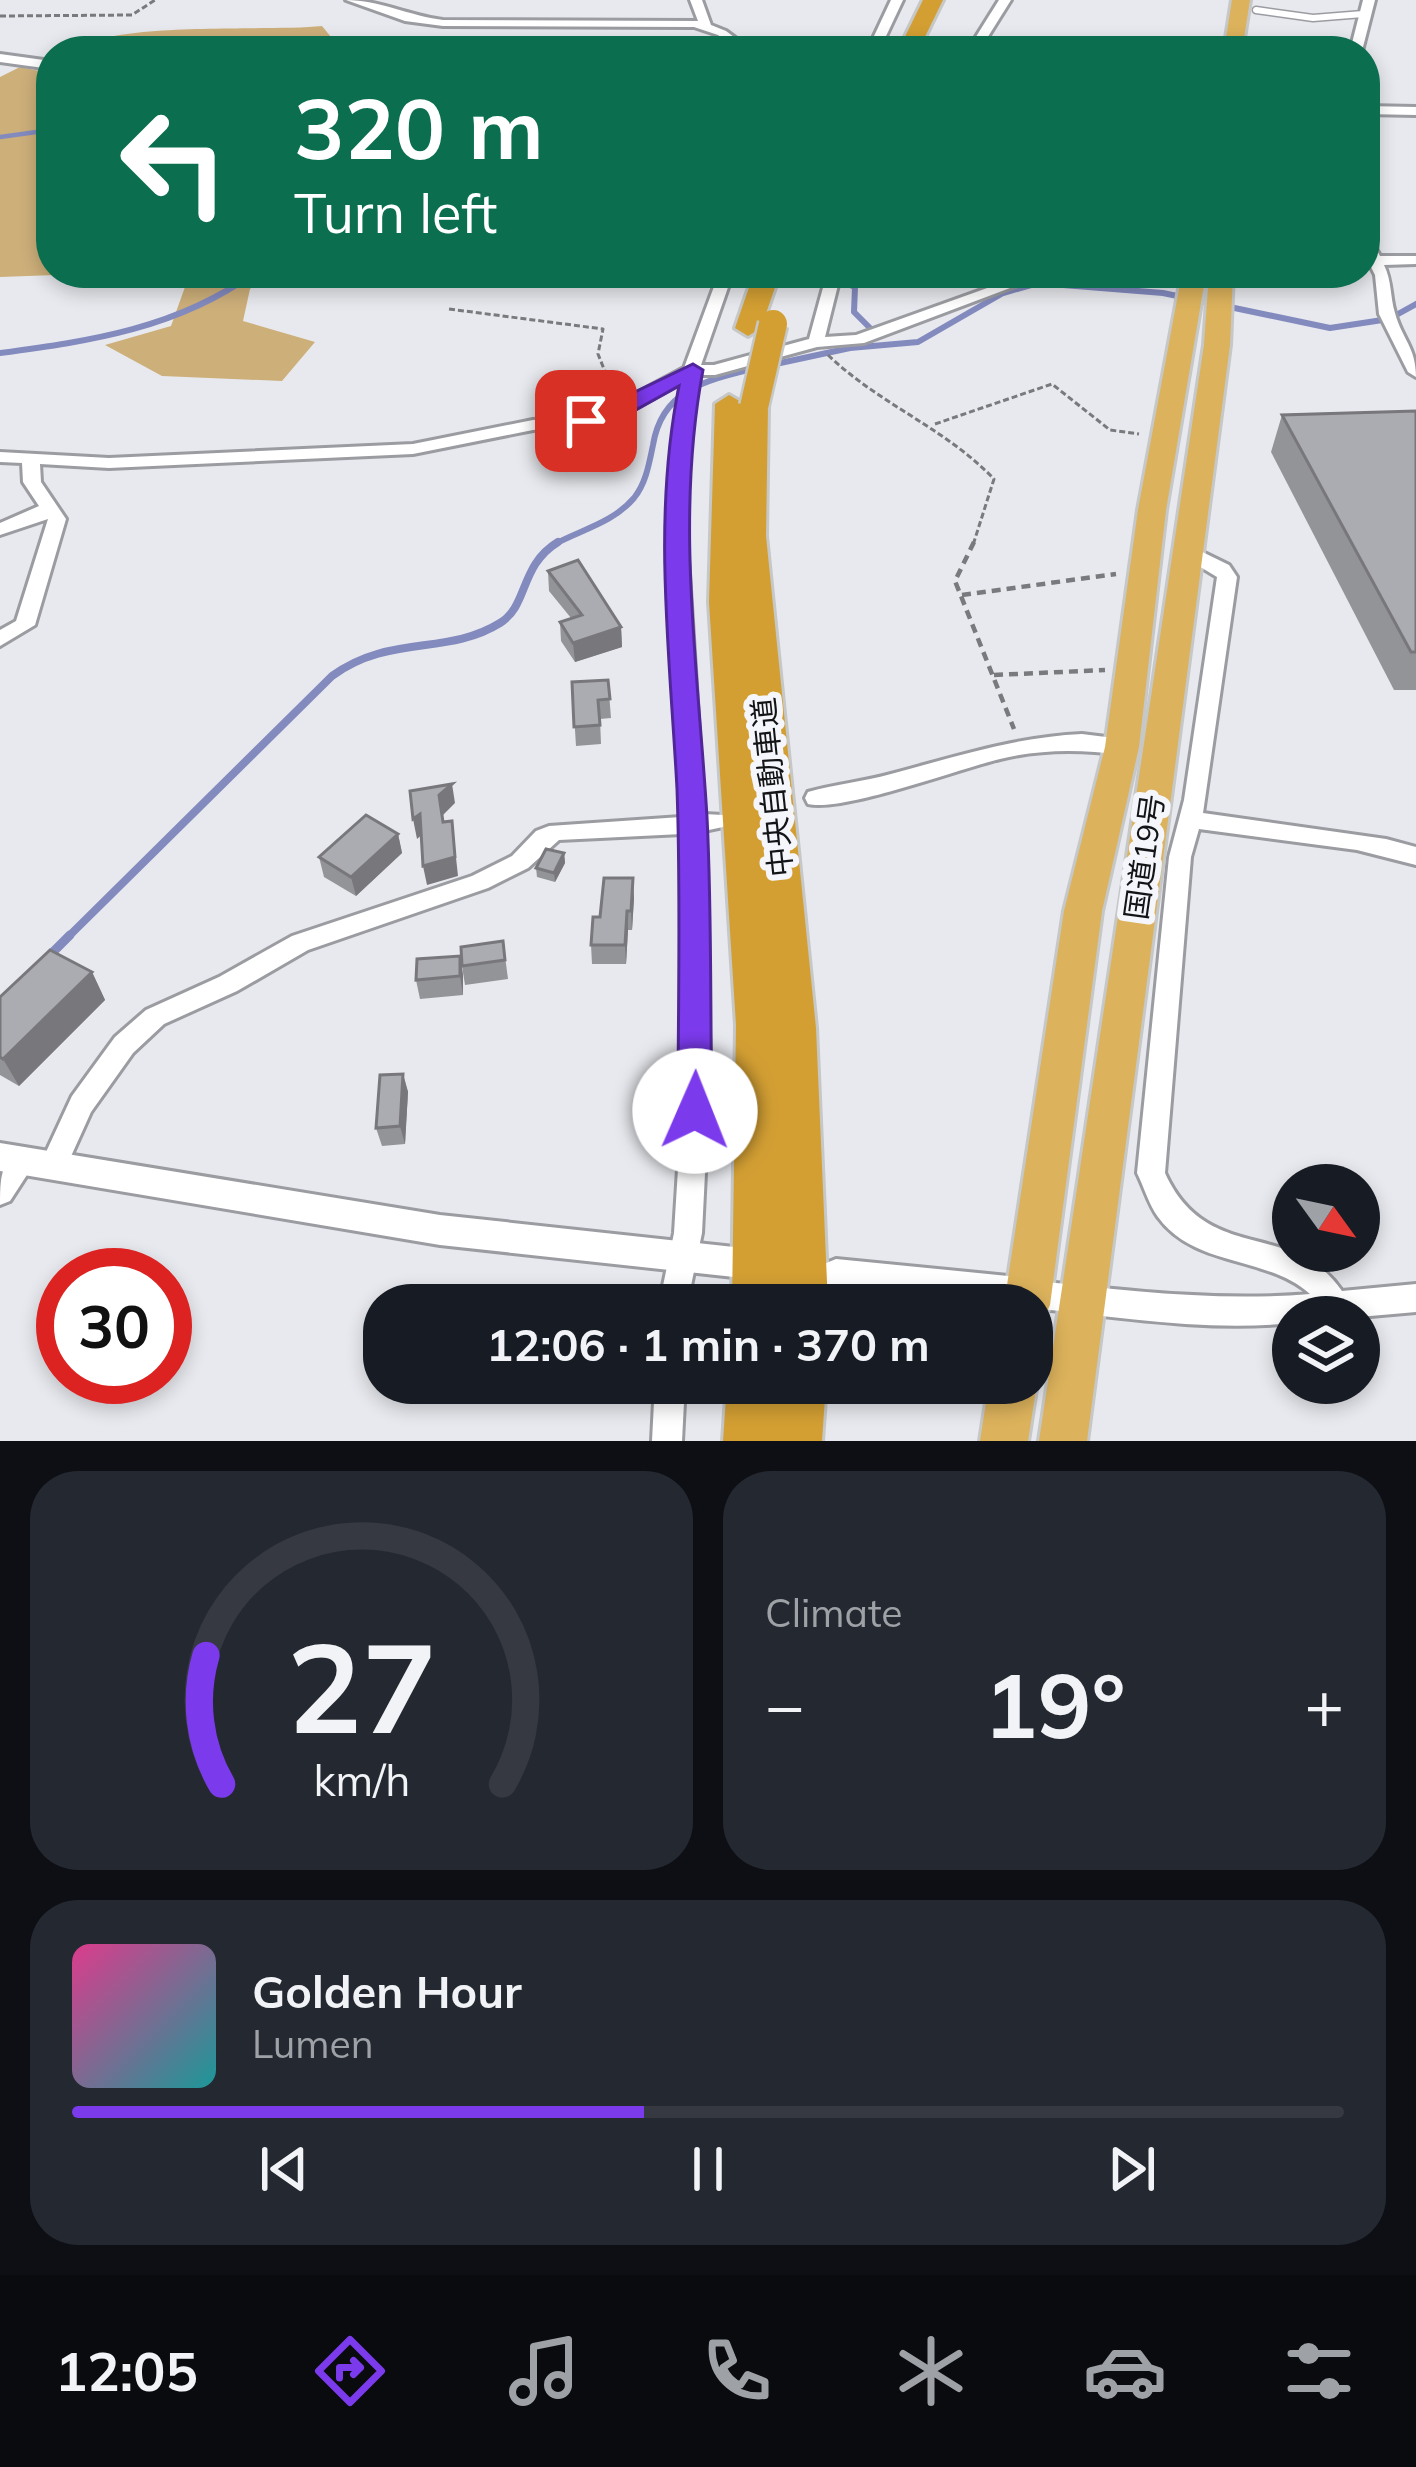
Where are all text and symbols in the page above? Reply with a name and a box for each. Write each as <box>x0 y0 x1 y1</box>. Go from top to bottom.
text: 320 m <box>294 75 544 180</box>
icon: left <box>96 84 252 240</box>
text: Turn left <box>294 179 497 247</box>
pin <box>535 370 637 472</box>
icon: arrive <box>553 388 619 454</box>
street label: 中央自動車道 <box>744 696 800 879</box>
street label: 国道19号 <box>1116 792 1172 922</box>
position arrow <box>632 1048 758 1174</box>
north arrow <box>1272 1164 1380 1272</box>
map controls <box>1272 1164 1380 1404</box>
speed limit sign: 30 <box>36 1248 192 1404</box>
button: layers <box>1272 1296 1380 1404</box>
text: 12:06 · 1 min · 370 m <box>486 1316 930 1372</box>
text: Climate <box>765 1588 903 1637</box>
text: 27 <box>287 1608 436 1764</box>
text: 19° <box>983 1648 1126 1761</box>
text: − <box>765 1663 805 1746</box>
text: + <box>1304 1663 1344 1746</box>
text: km/h <box>313 1752 410 1806</box>
text: Golden Hour <box>252 1963 522 2019</box>
text: Lumen <box>252 2019 374 2068</box>
icon: previous <box>251 2136 317 2202</box>
icon: pause <box>675 2136 741 2202</box>
icon: next <box>1099 2136 1165 2202</box>
icon: directions <box>308 2329 392 2413</box>
icon: music <box>502 2329 586 2413</box>
icon: phone <box>695 2329 779 2413</box>
icon: climate <box>889 2329 973 2413</box>
icon: car <box>1083 2329 1167 2413</box>
icon: filters <box>1277 2329 1361 2413</box>
text: 12:05 <box>55 2337 198 2405</box>

